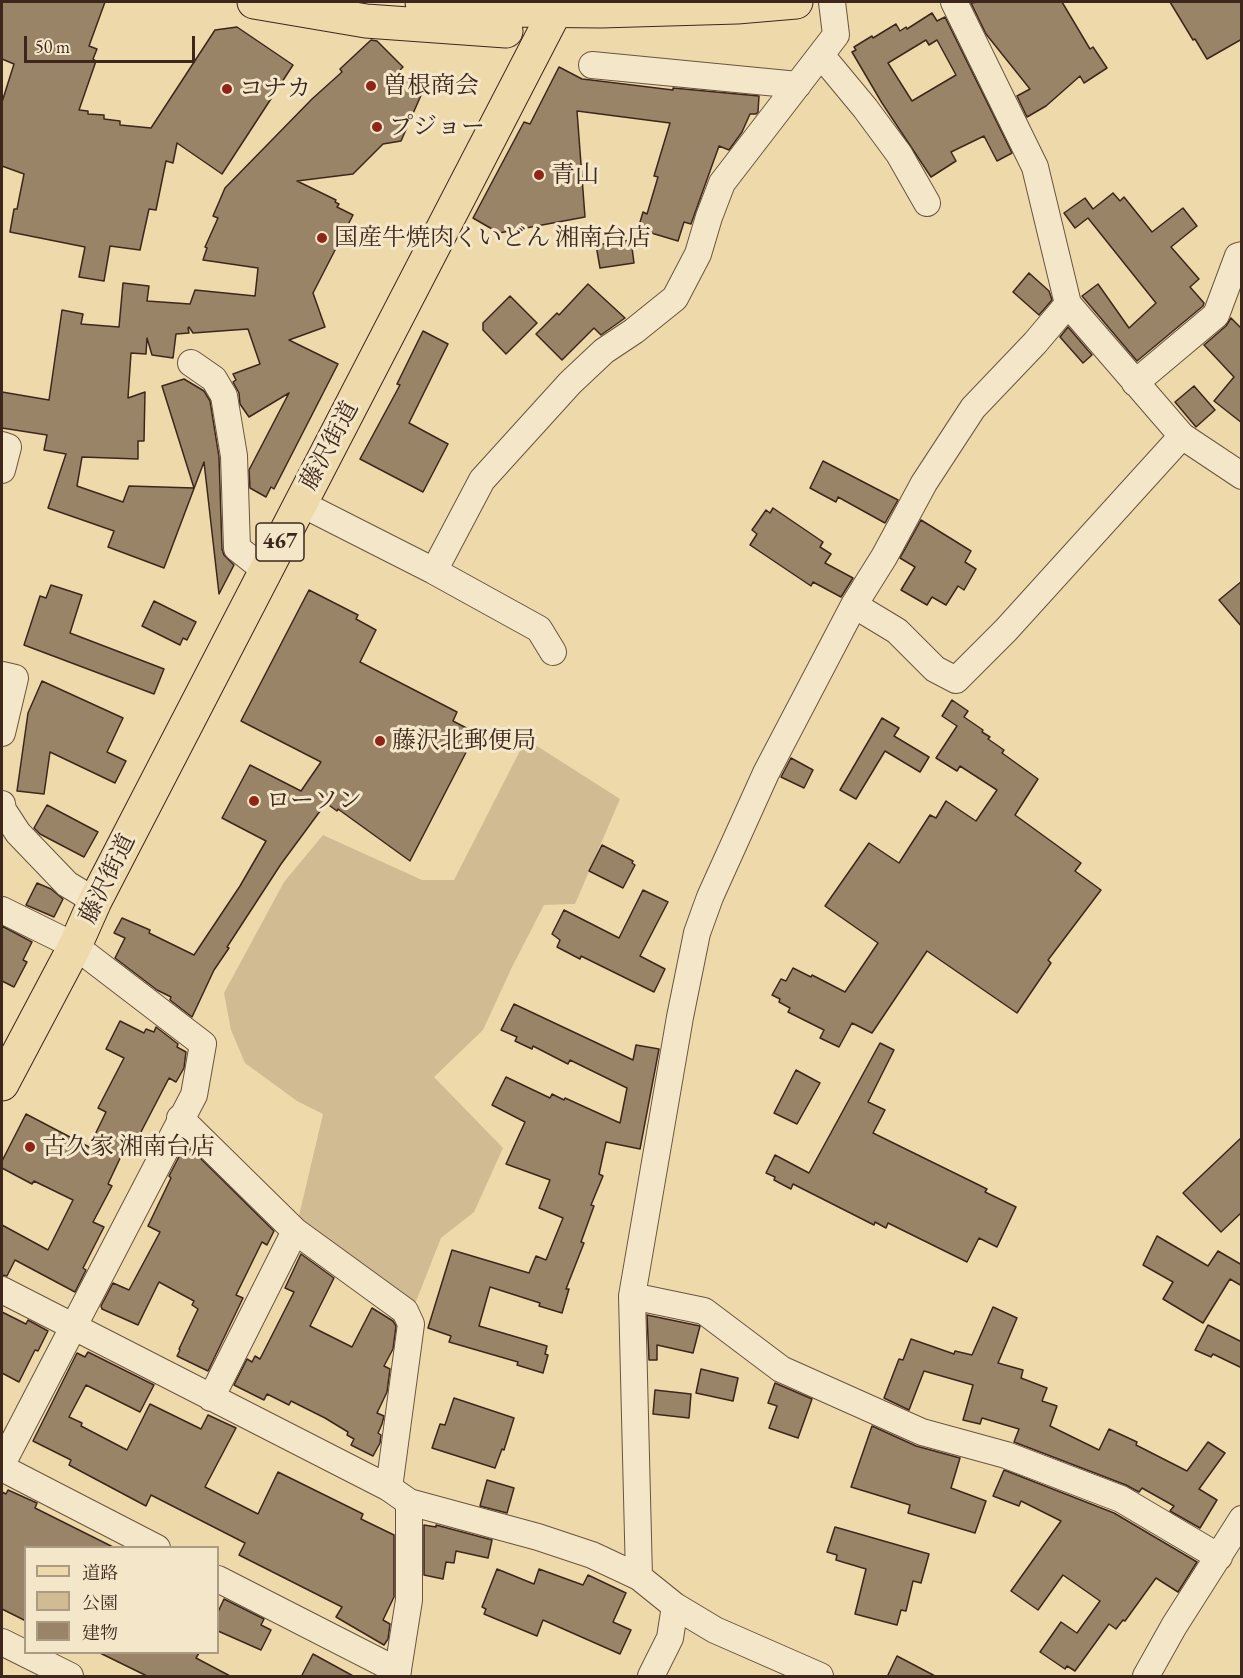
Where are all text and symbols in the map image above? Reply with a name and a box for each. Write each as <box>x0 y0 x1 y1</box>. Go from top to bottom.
scale bar <box>27 24 198 62</box>
text: 50 m <box>35 35 70 58</box>
place label: 曽根商会 <box>383 72 479 100</box>
place label: コナカ <box>239 75 311 103</box>
marker: 曽根商会 <box>364 79 378 93</box>
marker: コナカ <box>220 82 234 96</box>
place label: プジョー <box>389 113 485 141</box>
marker: プジョー <box>370 120 384 134</box>
place label: 青山 <box>551 161 599 189</box>
marker: 青山 <box>532 168 546 182</box>
place label: 国産牛焼肉くいどん 湘南台店 <box>334 224 651 252</box>
marker: 国産牛焼肉くいどん 湘南台店 <box>315 231 329 245</box>
street label: 藤沢街道 <box>295 397 365 495</box>
road number: 467 <box>256 523 304 561</box>
place label: 藤沢北郵便局 <box>392 727 536 755</box>
marker: 藤沢北郵便局 <box>373 734 387 748</box>
place label: ローソン <box>266 787 362 815</box>
marker: ローソン <box>247 794 261 808</box>
street label: 藤沢街道 <box>74 830 142 928</box>
place label: 古久家 湘南台店 <box>42 1133 215 1161</box>
marker: 古久家 湘南台店 <box>23 1140 37 1154</box>
legend <box>24 1546 219 1654</box>
text: 道路 <box>82 1561 118 1584</box>
text: 公園 <box>82 1591 118 1614</box>
text: 建物 <box>82 1621 118 1644</box>

